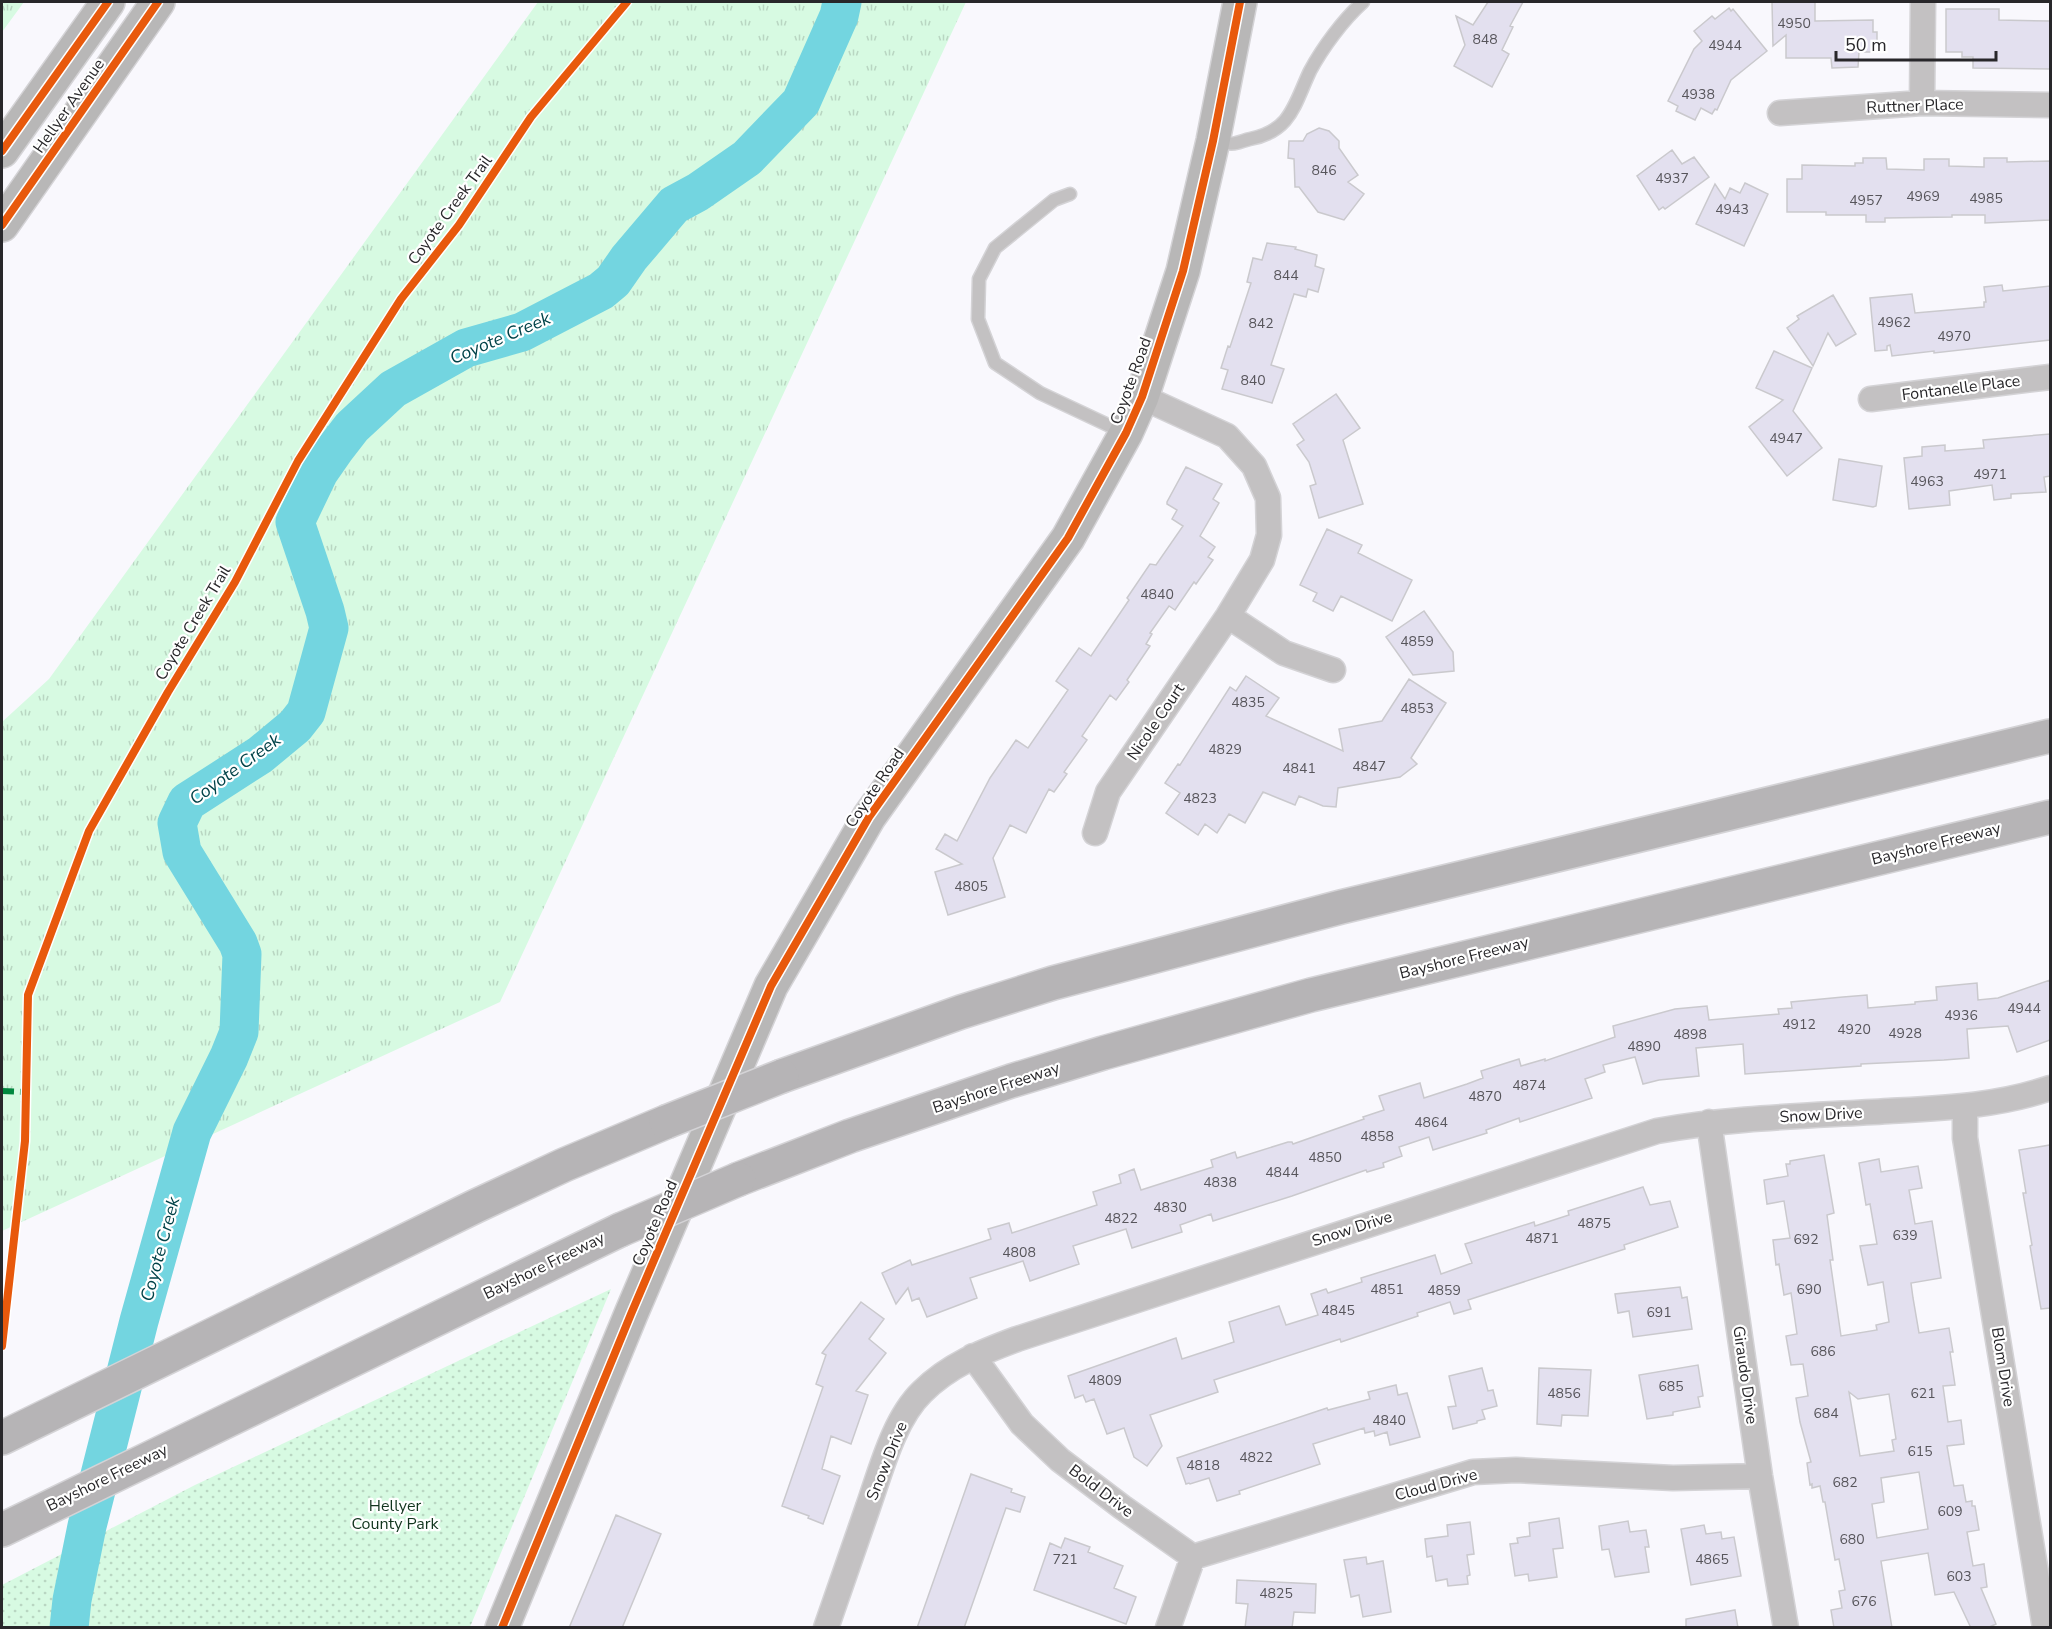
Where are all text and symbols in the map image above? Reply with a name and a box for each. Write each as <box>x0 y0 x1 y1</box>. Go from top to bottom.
house number: 4950 <box>1777 14 1811 33</box>
scale bar <box>1836 24 1996 62</box>
house number: 848 <box>1472 30 1498 49</box>
text: 50 m <box>1845 33 1887 57</box>
house number: 4944 <box>1708 36 1742 55</box>
street label: Hellyer Avenue <box>28 54 110 158</box>
house number: 4938 <box>1681 85 1715 104</box>
street label: Ruttner Place <box>1866 93 1964 119</box>
street label: Coyote Creek Trail <box>403 151 497 269</box>
house number: 846 <box>1311 161 1337 180</box>
house number: 4937 <box>1655 169 1689 188</box>
house number: 4969 <box>1906 187 1940 206</box>
house number: 4985 <box>1969 189 2003 208</box>
house number: 4957 <box>1849 191 1883 210</box>
house number: 4943 <box>1715 200 1749 219</box>
house number: 844 <box>1273 266 1299 285</box>
water label: Coyote Creek <box>446 306 555 370</box>
house number: 4962 <box>1877 313 1911 332</box>
house number: 842 <box>1248 314 1274 333</box>
house number: 4970 <box>1937 327 1971 346</box>
street label: Coyote Road <box>1105 334 1157 428</box>
street label: Fontanelle Place <box>1900 370 2022 406</box>
house number: 840 <box>1240 371 1266 390</box>
house number: 4947 <box>1769 429 1803 448</box>
house number: 4971 <box>1973 465 2007 484</box>
house number: 4963 <box>1910 472 1944 491</box>
street label: Coyote Creek Trail <box>150 561 236 685</box>
house number: 4840 <box>1140 585 1174 604</box>
house number: 4859 <box>1400 632 1434 651</box>
street label: Nicole Court <box>1122 679 1190 765</box>
house number: 4835 <box>1231 693 1265 712</box>
house number: 4853 <box>1400 699 1434 718</box>
water label: Coyote Creek <box>184 727 286 810</box>
house number: 4829 <box>1208 740 1242 759</box>
street label: Coyote Road <box>840 744 910 832</box>
house number: 4847 <box>1352 757 1386 776</box>
house number: 4841 <box>1282 759 1316 778</box>
house number: 4823 <box>1183 789 1217 808</box>
street label: Bayshore Freeway <box>1869 817 2004 871</box>
house number: 4805 <box>954 877 988 896</box>
street label: Bayshore Freeway <box>1397 931 1532 985</box>
house number: 4944 <box>2007 999 2041 1018</box>
house number: 4936 <box>1944 1006 1978 1025</box>
house number: 4912 <box>1782 1015 1816 1034</box>
house number: 4920 <box>1837 1020 1871 1039</box>
house number: 4928 <box>1888 1024 1922 1043</box>
house number: 4898 <box>1673 1025 1707 1044</box>
house number: 4890 <box>1627 1037 1661 1056</box>
street label: Bayshore Freeway <box>930 1057 1063 1119</box>
house number: 4874 <box>1512 1076 1546 1095</box>
house number: 4870 <box>1468 1087 1502 1106</box>
street label: Snow Drive <box>1779 1102 1863 1128</box>
house number: 4864 <box>1414 1113 1448 1132</box>
house number: 4858 <box>1360 1127 1394 1146</box>
house number: 4850 <box>1308 1148 1342 1167</box>
house number: 4844 <box>1265 1163 1299 1182</box>
house number: 4838 <box>1203 1173 1237 1192</box>
street label: Coyote Road <box>627 1177 683 1269</box>
water label: Coyote Creek <box>135 1193 186 1304</box>
house number: 4830 <box>1153 1198 1187 1217</box>
street label: Snow Drive <box>1309 1206 1395 1252</box>
house number: 4822 <box>1104 1209 1138 1228</box>
house number: 4875 <box>1577 1214 1611 1233</box>
house number: 639 <box>1892 1226 1918 1245</box>
street label: Bayshore Freeway <box>480 1227 609 1305</box>
house number: 4871 <box>1525 1229 1559 1248</box>
house number: 692 <box>1793 1230 1819 1249</box>
house number: 4808 <box>1002 1243 1036 1262</box>
house number: 4851 <box>1370 1280 1404 1299</box>
house number: 690 <box>1796 1280 1822 1299</box>
house number: 4859 <box>1427 1281 1461 1300</box>
house number: 4845 <box>1321 1301 1355 1320</box>
house number: 691 <box>1646 1303 1672 1322</box>
street label: Giraudo Drive <box>1727 1325 1763 1425</box>
street label: Blom Drive <box>1986 1326 2020 1408</box>
house number: 686 <box>1810 1342 1836 1361</box>
house number: 4809 <box>1088 1371 1122 1390</box>
house number: 685 <box>1658 1377 1684 1396</box>
house number: 4856 <box>1547 1384 1581 1403</box>
house number: 621 <box>1910 1384 1936 1403</box>
house number: 684 <box>1813 1404 1839 1423</box>
house number: 4840 <box>1372 1411 1406 1430</box>
street label: Snow Drive <box>861 1418 913 1504</box>
street label: Bayshore Freeway <box>43 1439 172 1517</box>
house number: 615 <box>1907 1442 1933 1461</box>
house number: 4822 <box>1239 1448 1273 1467</box>
house number: 4818 <box>1186 1456 1220 1475</box>
street label: Bold Drive <box>1064 1459 1138 1523</box>
street label: Cloud Drive <box>1392 1463 1480 1507</box>
house number: 682 <box>1832 1473 1858 1492</box>
park label: Hellyer County Park <box>351 1495 440 1535</box>
house number: 609 <box>1937 1502 1963 1521</box>
house number: 680 <box>1839 1530 1865 1549</box>
house number: 721 <box>1052 1550 1078 1569</box>
house number: 4865 <box>1695 1550 1729 1569</box>
house number: 603 <box>1946 1567 1972 1586</box>
house number: 4825 <box>1259 1584 1293 1603</box>
house number: 676 <box>1851 1592 1877 1611</box>

